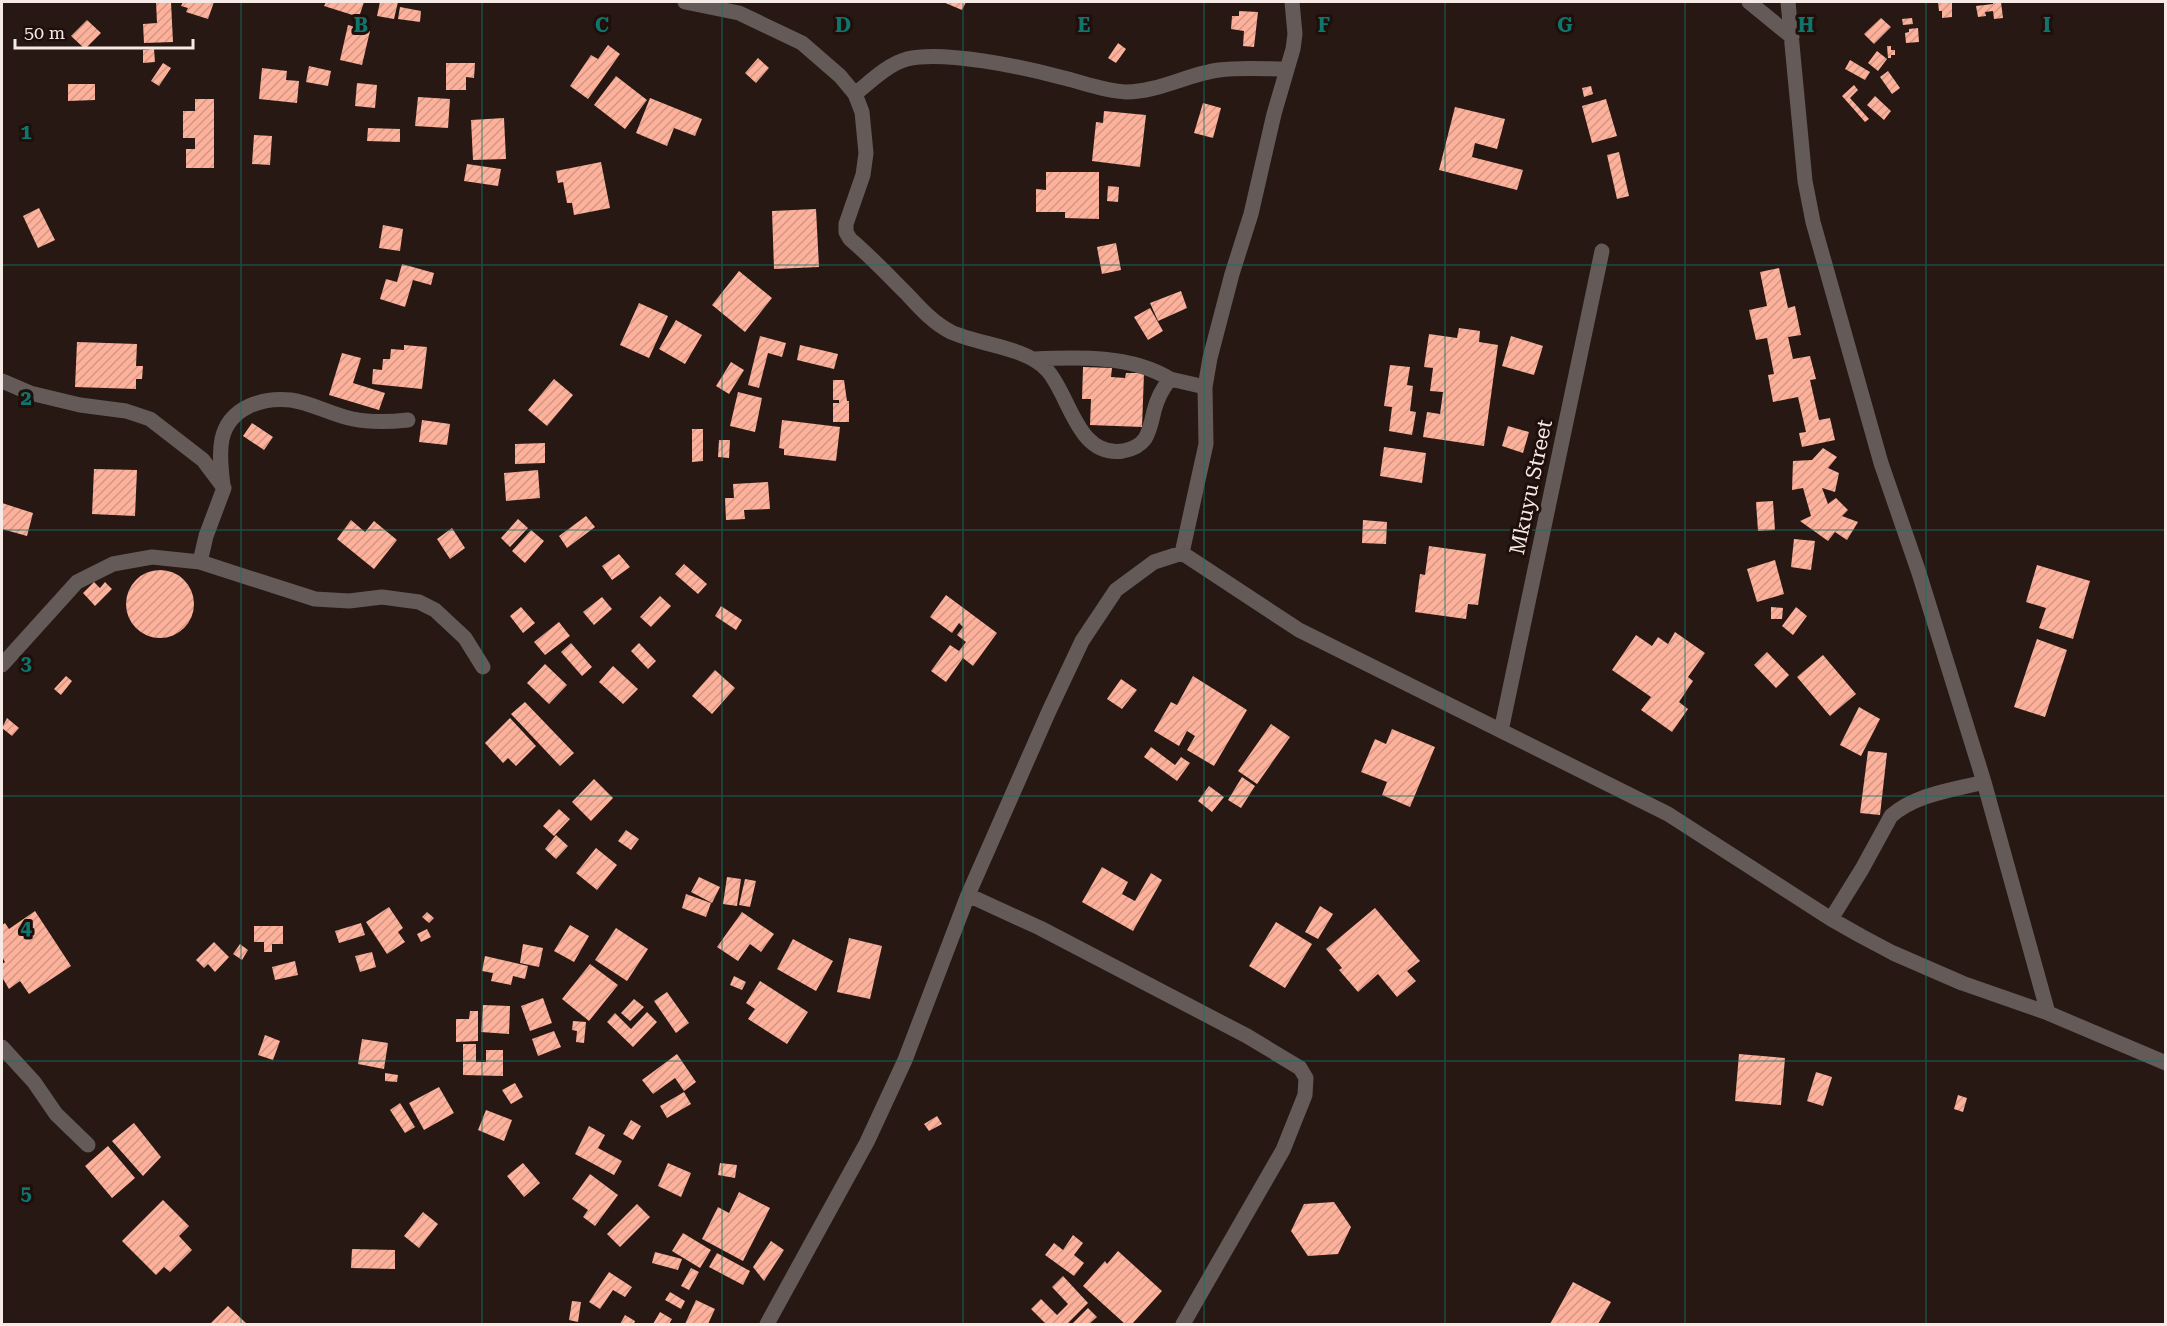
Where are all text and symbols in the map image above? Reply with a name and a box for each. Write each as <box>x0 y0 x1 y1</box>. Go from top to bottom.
scale bar <box>15 12 194 50</box>
text: B <box>354 13 368 37</box>
text: C <box>595 13 609 37</box>
text: D <box>835 13 851 37</box>
text: E <box>1078 13 1091 37</box>
text: F <box>1318 13 1330 37</box>
text: G <box>1557 13 1573 37</box>
text: H <box>1798 13 1814 37</box>
text: I <box>2043 13 2051 37</box>
text: 50 m <box>24 22 65 43</box>
text: 1 <box>20 120 32 144</box>
text: 2 <box>20 386 32 410</box>
street label: Mkuyu Street <box>1505 417 1557 557</box>
text: 3 <box>20 651 32 675</box>
text: 4 <box>20 916 32 940</box>
text: 5 <box>20 1181 32 1205</box>

